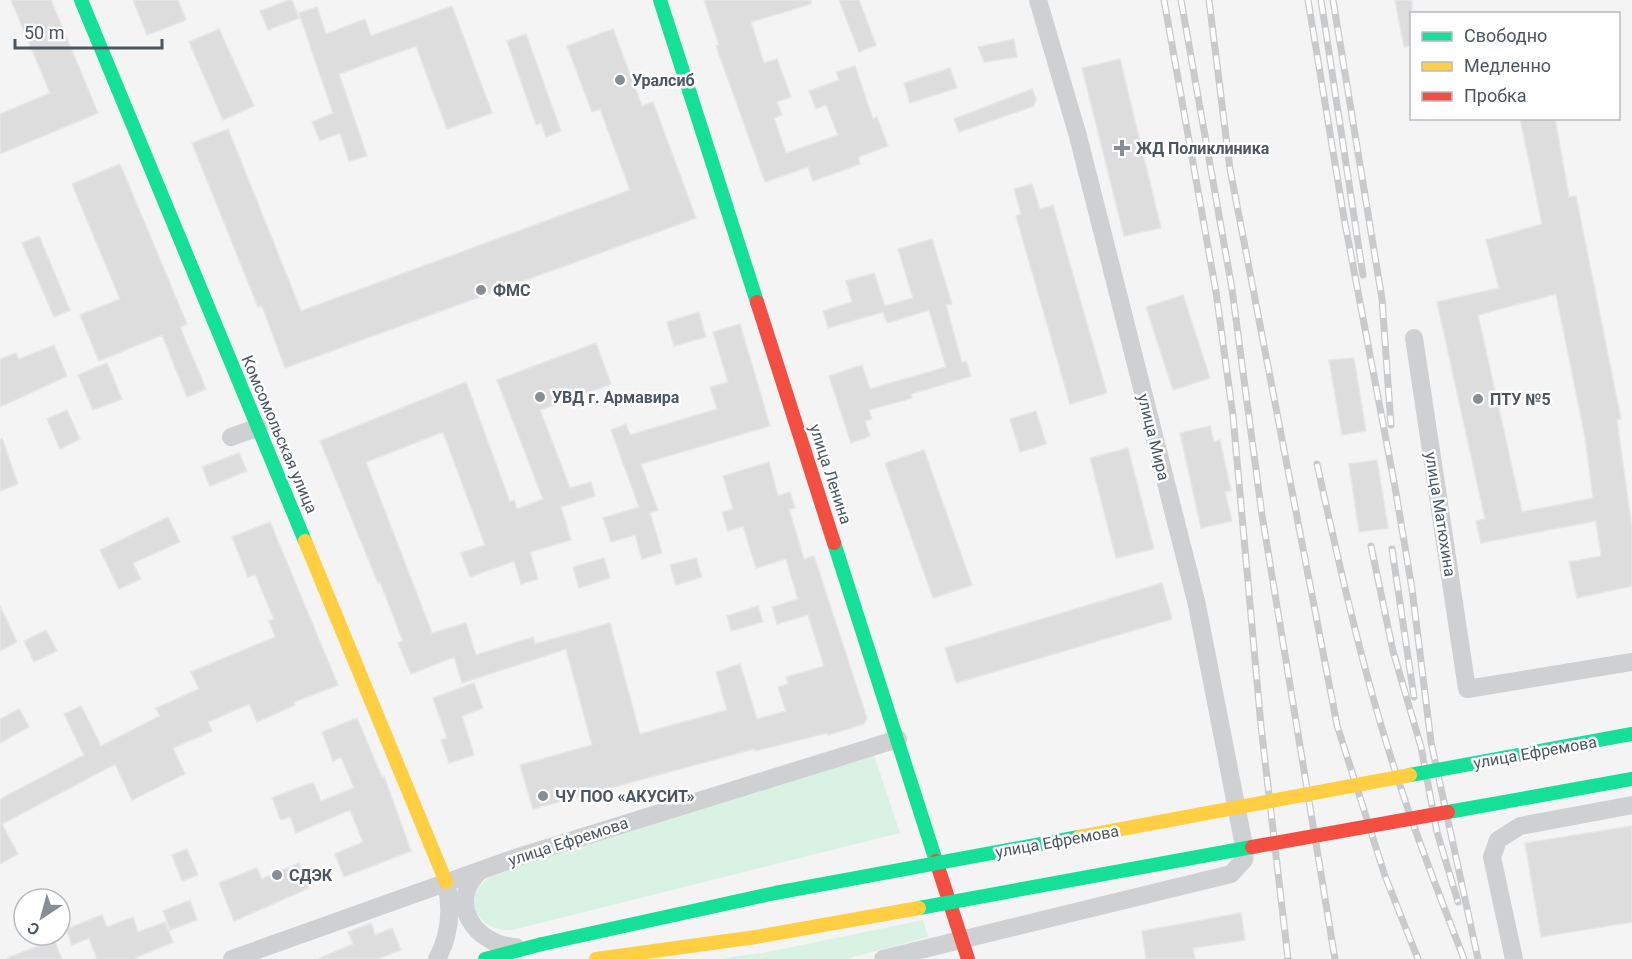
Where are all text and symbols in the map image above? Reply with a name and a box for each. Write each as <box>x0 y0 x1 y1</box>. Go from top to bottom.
scale bar <box>15 12 162 50</box>
legend <box>1410 12 1620 120</box>
text: 50 m <box>24 22 64 43</box>
text: Свободно <box>1464 25 1547 46</box>
text: Медленно <box>1464 55 1551 76</box>
place label: Уралсиб <box>632 71 695 90</box>
marker: Уралсиб <box>613 73 627 87</box>
text: Пробка <box>1464 85 1527 106</box>
marker: ЖД Поликлиника <box>1113 139 1131 157</box>
place label: ЖД Поликлиника <box>1136 139 1270 158</box>
place label: ФМС <box>493 281 531 300</box>
marker: ФМС <box>474 283 488 297</box>
street label: Комсомольская улица <box>238 352 321 516</box>
place label: УВД г. Армавира <box>552 388 680 407</box>
marker: УВД г. Армавира <box>533 390 547 404</box>
place label: ПТУ №5 <box>1490 390 1551 409</box>
street label: улица Мира <box>1134 392 1173 482</box>
marker: ПТУ №5 <box>1471 392 1485 406</box>
street label: улица Ленина <box>805 422 856 527</box>
street label: улица Матюхина <box>1421 450 1460 578</box>
street label: улица Ефремова <box>1472 732 1598 773</box>
place label: ЧУ ПОО «АКУСИТ» <box>555 787 695 806</box>
marker: ЧУ ПОО «АКУСИТ» <box>536 789 550 803</box>
street label: улица Ефремова <box>506 813 630 870</box>
street label: улица Ефремова <box>994 821 1120 862</box>
place label: СДЭК <box>289 866 333 885</box>
marker: СДЭК <box>270 868 284 882</box>
north arrow <box>12 887 72 947</box>
text: С <box>24 918 43 939</box>

